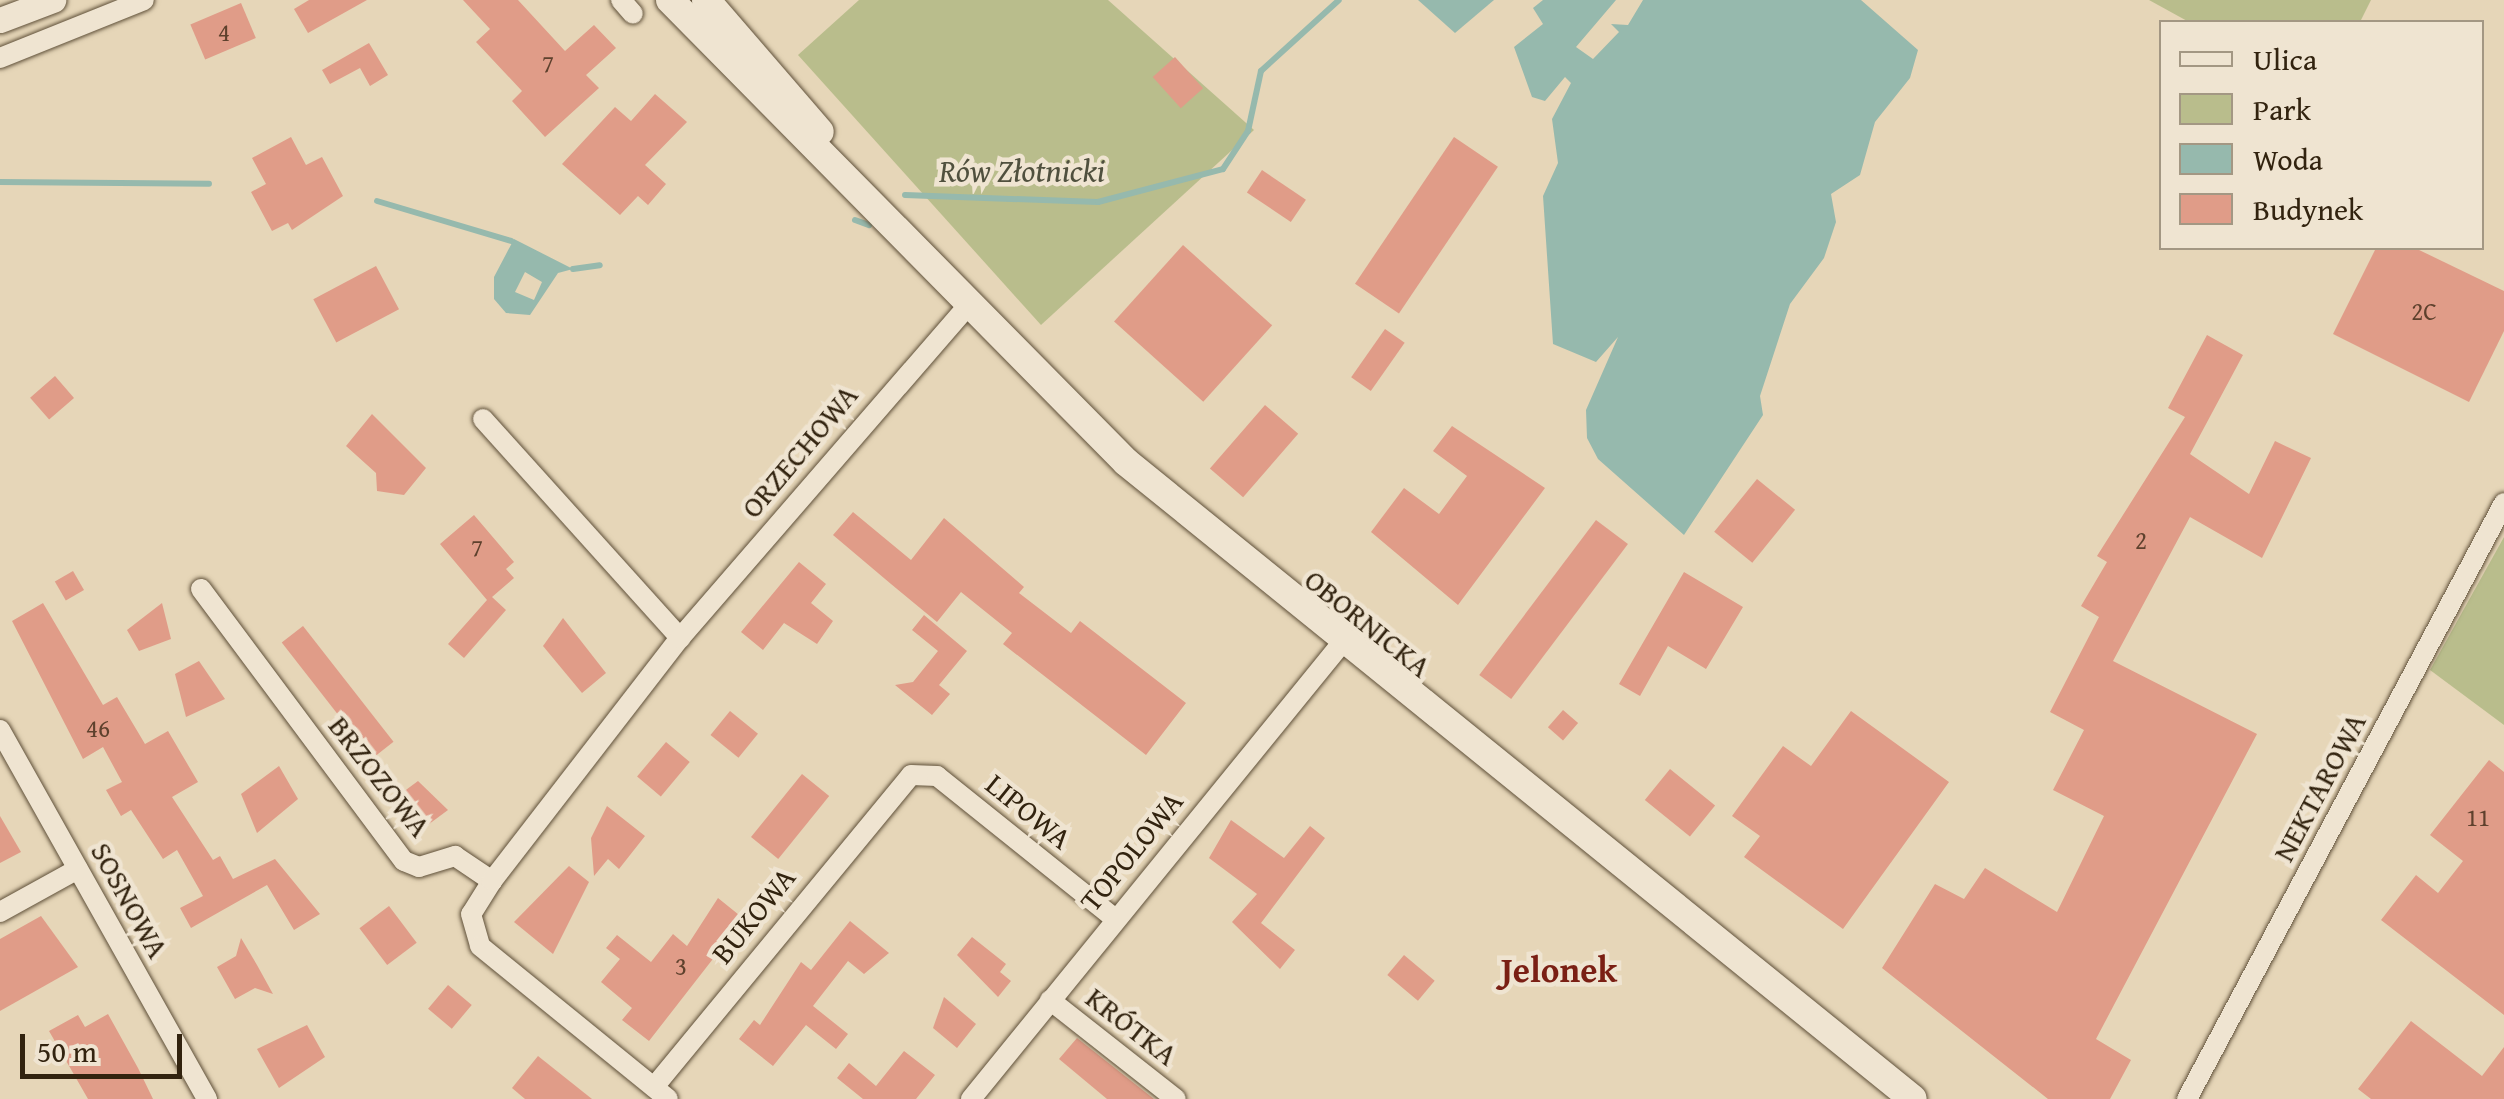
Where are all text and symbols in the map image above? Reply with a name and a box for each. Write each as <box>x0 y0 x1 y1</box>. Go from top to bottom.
house number: 4 <box>218 17 230 47</box>
legend <box>2159 20 2484 250</box>
text: Ulica <box>2253 37 2317 81</box>
house number: 7 <box>542 48 554 78</box>
text: Park <box>2253 87 2311 131</box>
text: Woda <box>2253 137 2323 181</box>
water label: Rów Złotnicki <box>939 152 1105 190</box>
text: Budynek <box>2253 187 2363 231</box>
house number: 2C <box>2411 296 2437 326</box>
street label: ORZECHOWA <box>733 377 865 525</box>
house number: 2 <box>2135 525 2147 555</box>
house number: 7 <box>471 532 483 562</box>
street label: OBORNICKA <box>1298 561 1438 685</box>
street label: NEKTAROWA <box>2265 707 2373 867</box>
street label: BRZOZOWA <box>322 708 438 844</box>
house number: 46 <box>86 713 110 743</box>
street label: LIPOWA <box>979 766 1079 856</box>
street label: TOPOLOWA <box>1072 784 1190 918</box>
house number: 11 <box>2466 802 2490 832</box>
street label: SOSNOWA <box>84 836 176 964</box>
street label: BUKOWA <box>703 860 803 970</box>
district label: Jelonek <box>1501 949 1617 991</box>
house number: 3 <box>675 951 687 981</box>
street label: KRÓTKA <box>1079 979 1185 1073</box>
scale bar <box>25 1014 188 1076</box>
text: 50 m <box>37 1029 97 1073</box>

